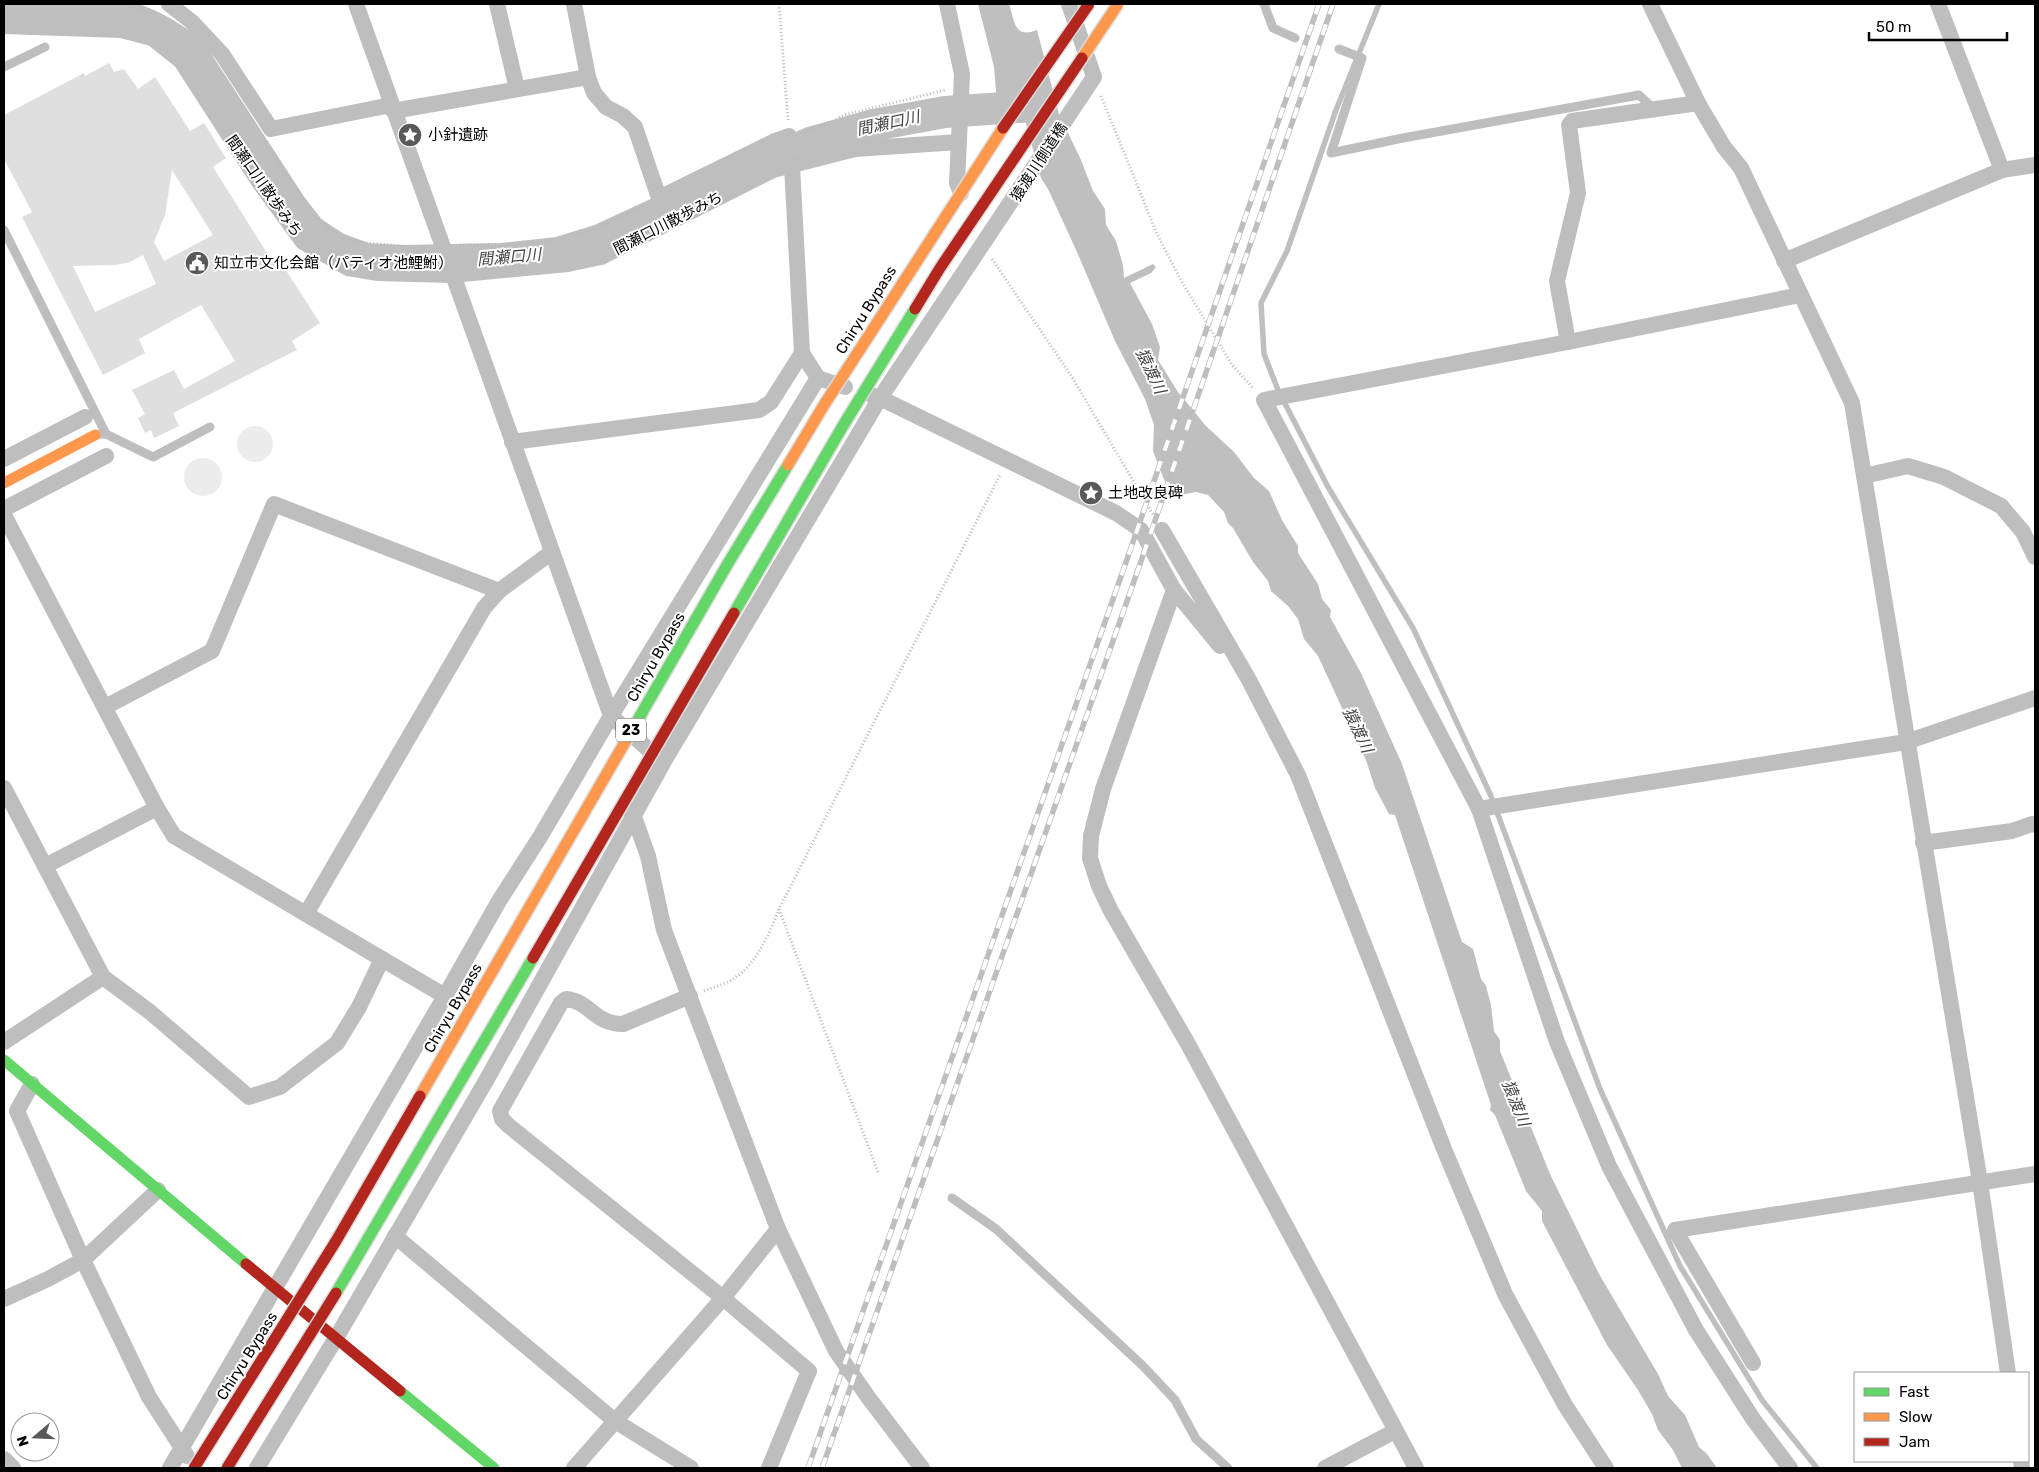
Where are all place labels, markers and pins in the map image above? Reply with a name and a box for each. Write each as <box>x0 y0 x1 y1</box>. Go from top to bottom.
place icon: 小針遺跡 <box>397 122 423 148</box>
place label: 小針遺跡 <box>428 126 488 144</box>
public building icon: 知立市文化会館（パティオ池鯉鮒） <box>184 250 210 276</box>
place label: 知立市文化会館（パティオ池鯉鮒） <box>214 254 453 272</box>
place icon: 土地改良碑 <box>1078 480 1104 506</box>
place label: 土地改良碑 <box>1108 484 1183 502</box>

